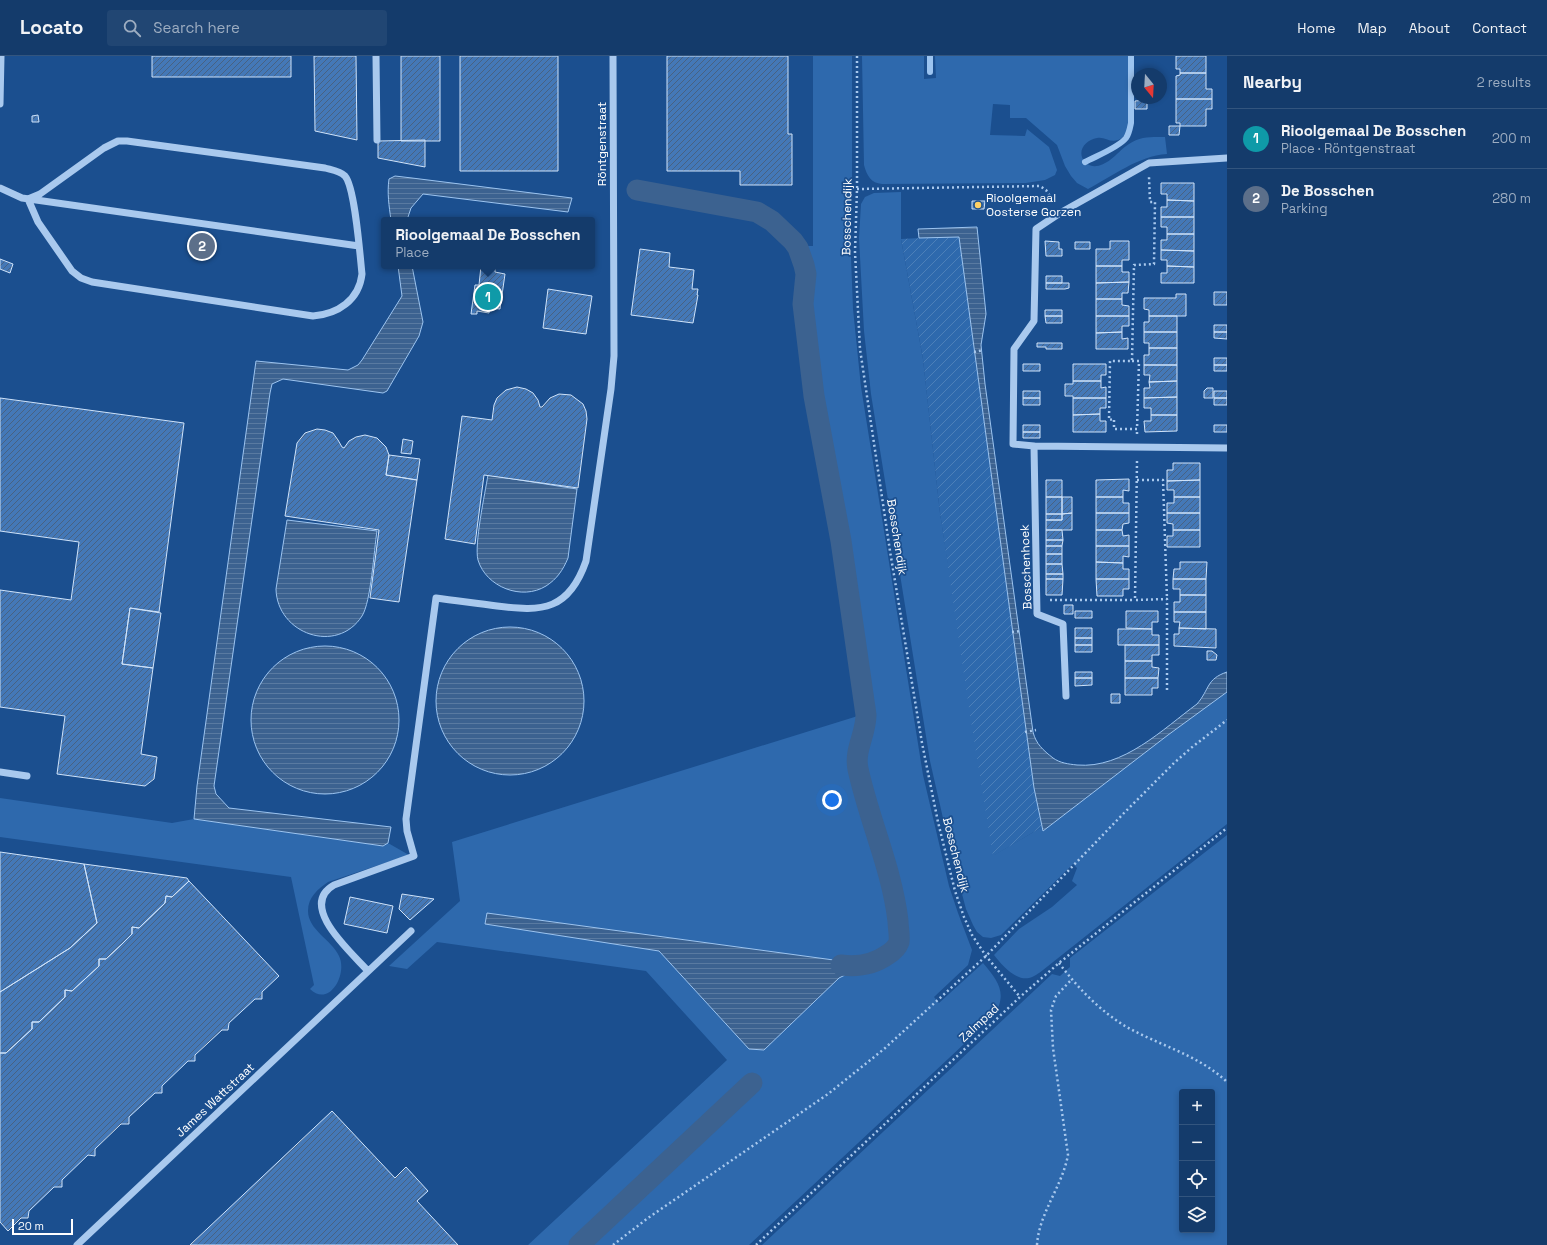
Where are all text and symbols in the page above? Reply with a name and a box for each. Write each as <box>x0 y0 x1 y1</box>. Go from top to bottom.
search box <box>107 10 387 46</box>
text: Locato <box>20 15 83 40</box>
icon: search <box>121 17 143 39</box>
text: Search here <box>153 18 240 37</box>
text: Home <box>1297 19 1335 37</box>
text: Map <box>1357 19 1387 37</box>
text: About <box>1409 19 1450 37</box>
text: Contact <box>1472 19 1527 37</box>
north arrow <box>1131 68 1167 104</box>
text: Nearby <box>1243 71 1302 93</box>
text: 2 results <box>1477 74 1531 91</box>
street label: Röntgenstraat <box>594 102 610 186</box>
text: Rioolgemaal De Bosschen <box>1281 121 1466 140</box>
text: 1 <box>1253 130 1259 147</box>
text: 200 m <box>1492 130 1531 147</box>
text: Place · Röntgenstraat <box>1281 140 1416 157</box>
street label: Bosschendijk <box>838 178 856 256</box>
text: De Bosschen <box>1281 181 1374 200</box>
place label: Rioolgemaal Oosterse Gorzen <box>986 190 1081 220</box>
text: 2 <box>1252 190 1260 207</box>
text: 280 m <box>1492 190 1531 207</box>
marker: Rioolgemaal Oosterse Gorzen <box>973 200 983 210</box>
text: Parking <box>1281 200 1328 217</box>
popup <box>381 217 595 269</box>
text: Rioolgemaal De Bosschen <box>395 225 581 244</box>
pin: 2 <box>189 231 215 261</box>
text: Place <box>395 244 429 261</box>
pin: 1 <box>475 282 501 312</box>
street label: Bosschendijk <box>883 498 911 577</box>
street label: Bosschenhoek <box>1016 524 1035 610</box>
your location <box>822 790 842 810</box>
street label: Bosschendijk <box>939 816 973 895</box>
street label: Zalmpad <box>956 1000 1002 1046</box>
street label: James Wattstraat <box>172 1059 258 1141</box>
map controls <box>1179 1089 1215 1233</box>
button: + <box>1179 1089 1215 1125</box>
button: − <box>1179 1125 1215 1161</box>
button: locate <box>1179 1161 1215 1197</box>
button: layers <box>1179 1197 1215 1233</box>
scale bar <box>12 1217 73 1236</box>
text: 20 m <box>18 1219 44 1233</box>

